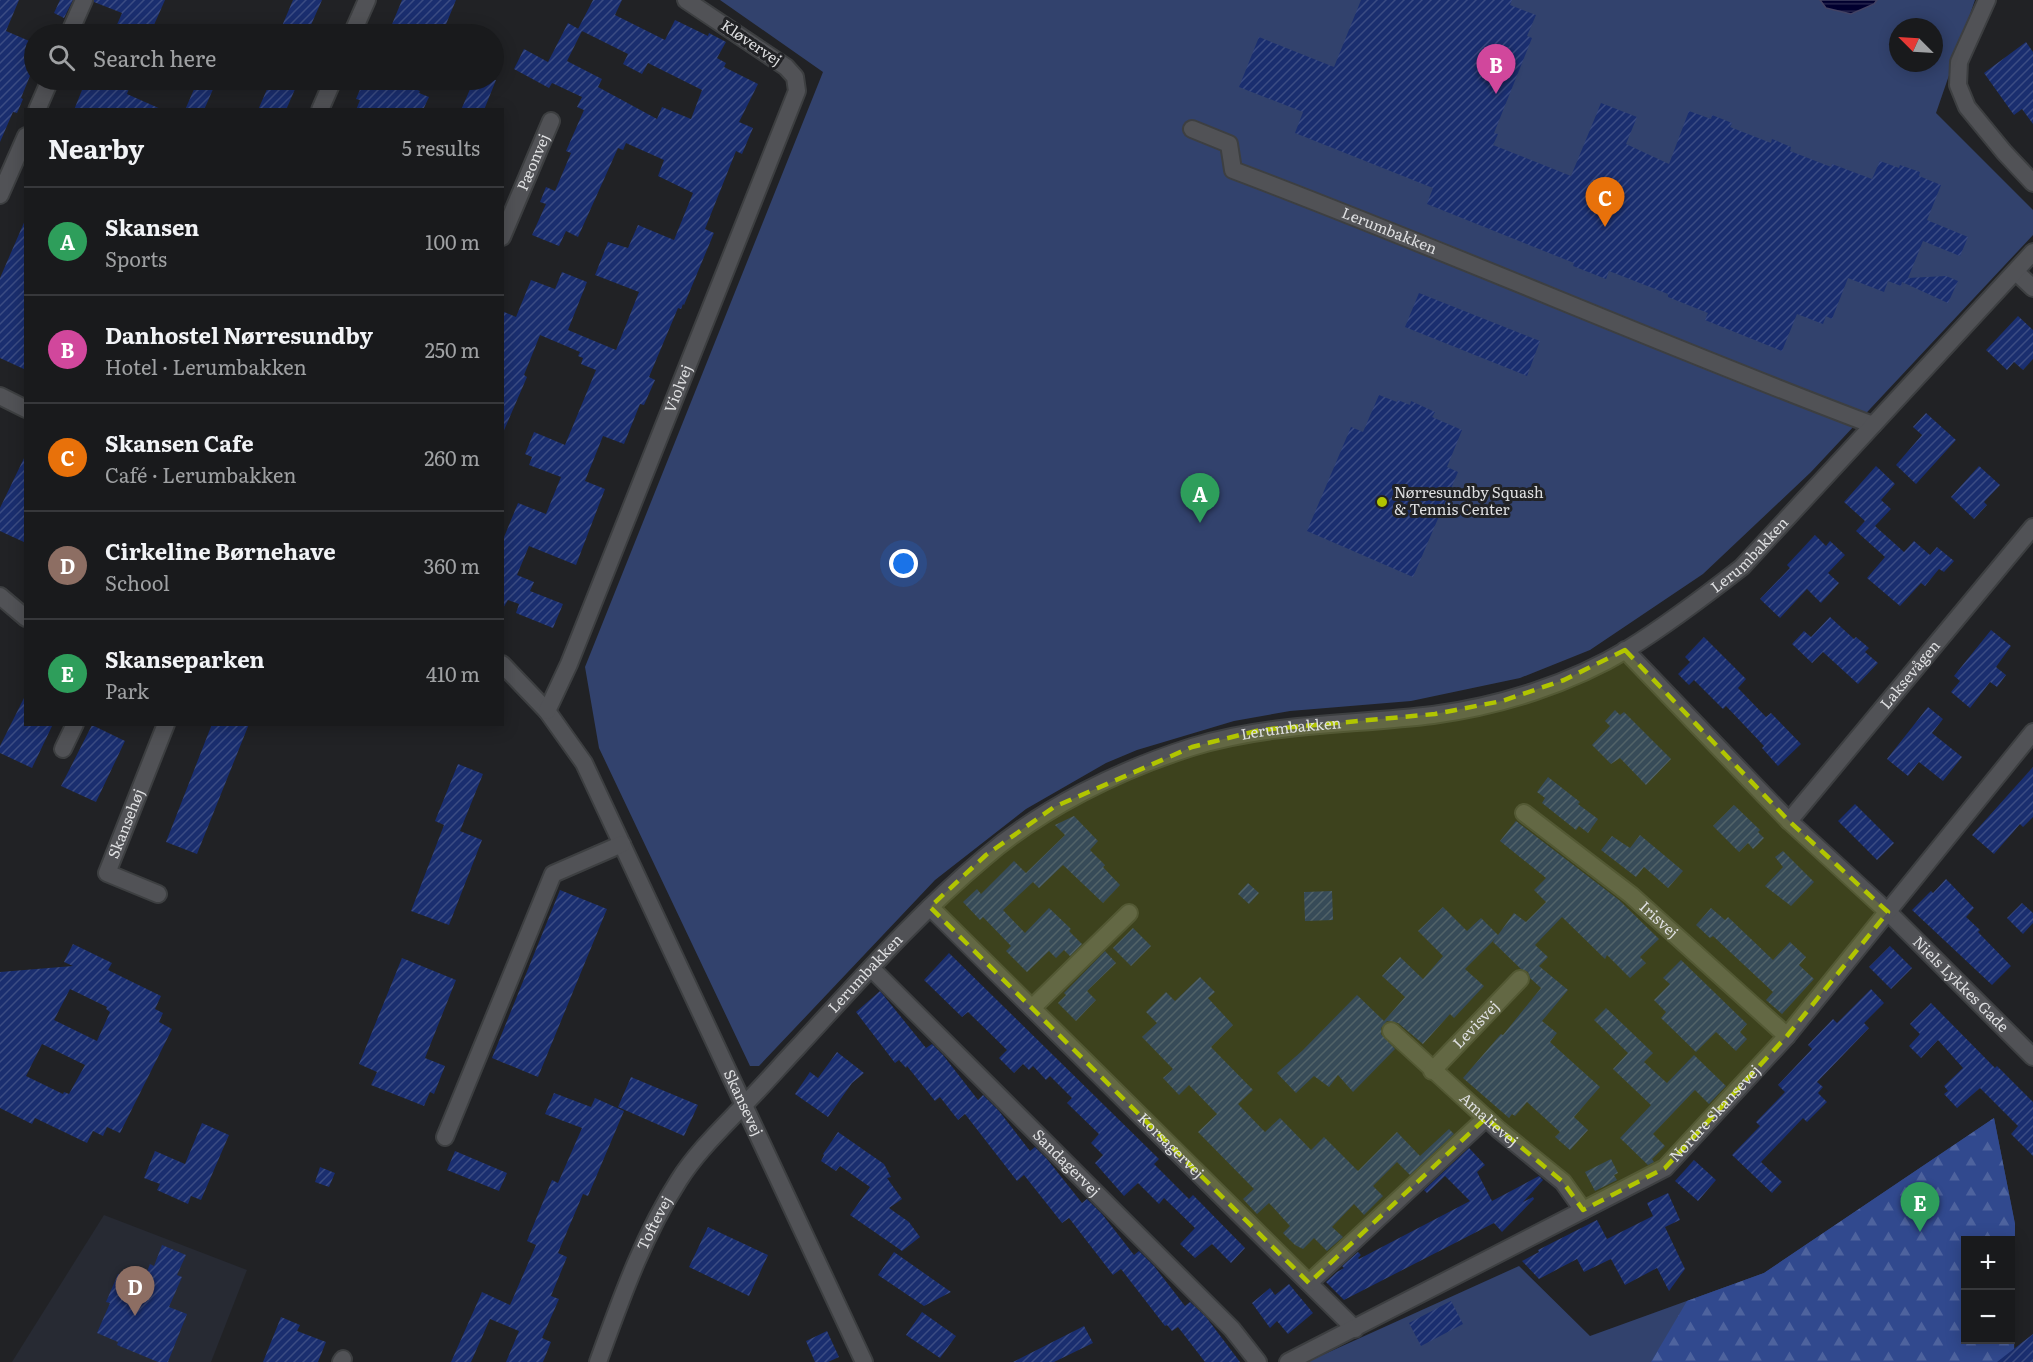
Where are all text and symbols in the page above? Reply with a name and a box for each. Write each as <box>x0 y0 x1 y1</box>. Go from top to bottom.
street label: Kløvervej <box>717 13 787 71</box>
north arrow <box>1889 18 1943 72</box>
search box <box>24 24 504 90</box>
icon: search <box>45 41 78 74</box>
text: Search here <box>93 41 216 74</box>
pin: B <box>1476 44 1516 94</box>
text: Nearby <box>48 128 144 167</box>
street label: Pæonvej <box>510 130 554 194</box>
text: 5 results <box>402 132 480 162</box>
pin: C <box>1586 178 1624 227</box>
street label: Lerumbakken <box>1339 200 1441 259</box>
text: Skansen <box>105 210 199 243</box>
text: A <box>60 226 75 256</box>
text: 100 m <box>425 226 480 256</box>
text: Sports <box>105 243 167 273</box>
text: Danhostel Nørresundby <box>105 318 373 351</box>
text: B <box>61 334 74 364</box>
text: 250 m <box>425 334 480 364</box>
text: Hotel · Lerumbakken <box>105 351 307 381</box>
street label: Violvej <box>657 361 697 416</box>
text: Skansen Cafe <box>105 426 254 459</box>
text: C <box>60 442 75 472</box>
text: 260 m <box>424 442 480 472</box>
text: Café · Lerumbakken <box>105 459 297 489</box>
pin: A <box>1180 474 1220 523</box>
place label: Nørresundby Squash & Tennis Center <box>1394 480 1544 520</box>
marker: Nørresundby Squash & Tennis Center <box>1375 495 1389 509</box>
street label: Lerumbakken <box>1705 511 1793 597</box>
text: Cirkeline Børnehave <box>105 534 336 567</box>
your location <box>889 549 918 578</box>
text: D <box>60 550 75 580</box>
text: 360 m <box>423 550 480 580</box>
text: School <box>105 567 170 597</box>
street label: Laksevågen <box>1874 634 1945 713</box>
text: Skanseparken <box>105 642 265 675</box>
text: E <box>61 658 74 688</box>
text: 410 m <box>426 658 480 688</box>
text: Park <box>105 675 149 705</box>
street label: Lerumbakken <box>1239 710 1342 745</box>
street label: Skansehøj <box>101 785 149 862</box>
street label: Irisvej <box>1635 895 1684 943</box>
street label: Lerumbakken <box>822 928 907 1017</box>
street label: Niels Lykkes Gade <box>1908 930 2015 1037</box>
street label: Levisvej <box>1447 995 1504 1053</box>
street label: Nordre Skansevej <box>1663 1059 1765 1166</box>
street label: Skansevej <box>719 1065 770 1139</box>
street label: Amalievej <box>1455 1086 1524 1151</box>
street label: Korsagervej <box>1133 1107 1210 1183</box>
street label: Sandagervej <box>1028 1123 1106 1201</box>
pin: E <box>1900 1182 1940 1232</box>
street label: Toftevej <box>630 1191 677 1254</box>
map controls <box>1961 1236 2015 1344</box>
button: + <box>1961 1236 2015 1290</box>
pin: D <box>116 1266 154 1316</box>
button: − <box>1961 1290 2015 1344</box>

